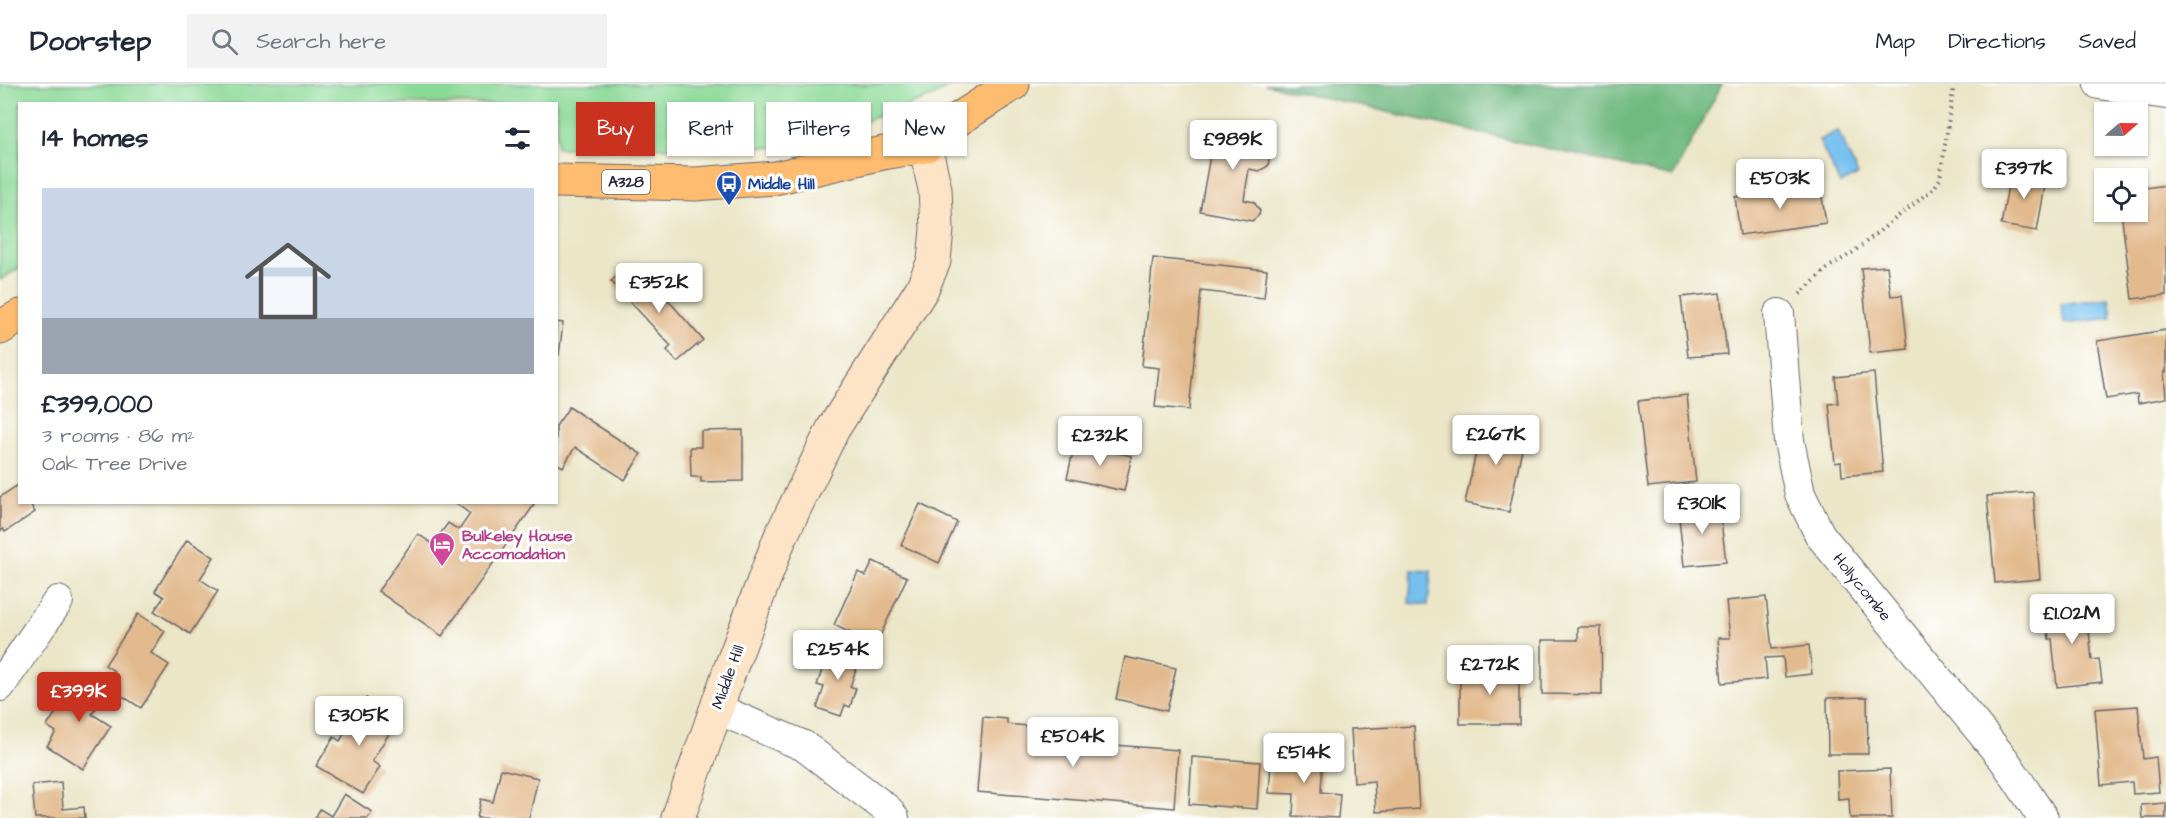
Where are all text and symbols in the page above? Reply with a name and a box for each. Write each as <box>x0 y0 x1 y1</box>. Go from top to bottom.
search box <box>187 14 607 68</box>
text: Doorstep <box>30 22 151 61</box>
icon: search <box>208 25 241 58</box>
text: Search here <box>256 26 386 57</box>
text: Map <box>1875 27 1915 56</box>
text: Directions <box>1948 27 2046 56</box>
text: Saved <box>2079 27 2136 56</box>
chip: Buy <box>576 102 655 156</box>
chip: Rent <box>667 102 754 156</box>
chip: Filters <box>766 102 871 156</box>
chip: New <box>883 102 967 156</box>
north arrow <box>2094 102 2148 156</box>
map controls <box>2094 102 2148 222</box>
text: 14 homes <box>42 120 148 156</box>
pin: £989K <box>1191 120 1275 171</box>
icon: filters <box>501 122 534 155</box>
text: £989K <box>1204 125 1262 153</box>
pin: £397K <box>1982 149 2066 200</box>
text: £397K <box>1996 154 2052 182</box>
pin: £503K <box>1738 159 1822 210</box>
text: £503K <box>1750 164 1810 192</box>
button: locate <box>2094 168 2148 222</box>
bus stop icon: Middle Hill <box>714 169 744 207</box>
road number: A328 <box>602 170 650 194</box>
place label: Middle Hill <box>748 173 815 195</box>
icon: home <box>234 227 342 335</box>
pin: £352K <box>617 263 701 314</box>
text: £352K <box>630 268 688 296</box>
text: £399,000 <box>42 386 153 422</box>
pin: £267K <box>1454 415 1538 466</box>
pin: £232K <box>1058 416 1142 467</box>
text: £267K <box>1466 420 1526 448</box>
text: £232K <box>1072 421 1128 449</box>
text: 3 rooms · 86 m² <box>42 422 195 450</box>
text: Oak Tree Drive <box>42 450 187 478</box>
pin: £301K <box>1660 484 1744 535</box>
text: £301K <box>1678 489 1726 517</box>
place label: Bulkeley House Accomodation <box>462 525 573 565</box>
hotel icon: Bulkeley House Accomodation <box>427 530 457 568</box>
street label: Hollycombe <box>1827 548 1896 627</box>
pin: £1.02M <box>2023 594 2121 645</box>
text: £1.02M <box>2044 599 2100 627</box>
pin: £254K <box>796 630 880 681</box>
text: £254K <box>807 635 869 663</box>
street label: Middle Hill <box>706 642 750 712</box>
pin: £272K <box>1448 645 1532 696</box>
text: £272K <box>1461 650 1519 678</box>
pin: £399K <box>37 672 121 723</box>
text: £399K <box>51 677 107 705</box>
pin: £305K <box>317 696 401 747</box>
text: £305K <box>329 701 389 729</box>
pin: £504K <box>1031 717 1115 768</box>
text: £504K <box>1041 722 1105 750</box>
pin: £514K <box>1262 733 1346 784</box>
text: £514K <box>1277 738 1331 766</box>

